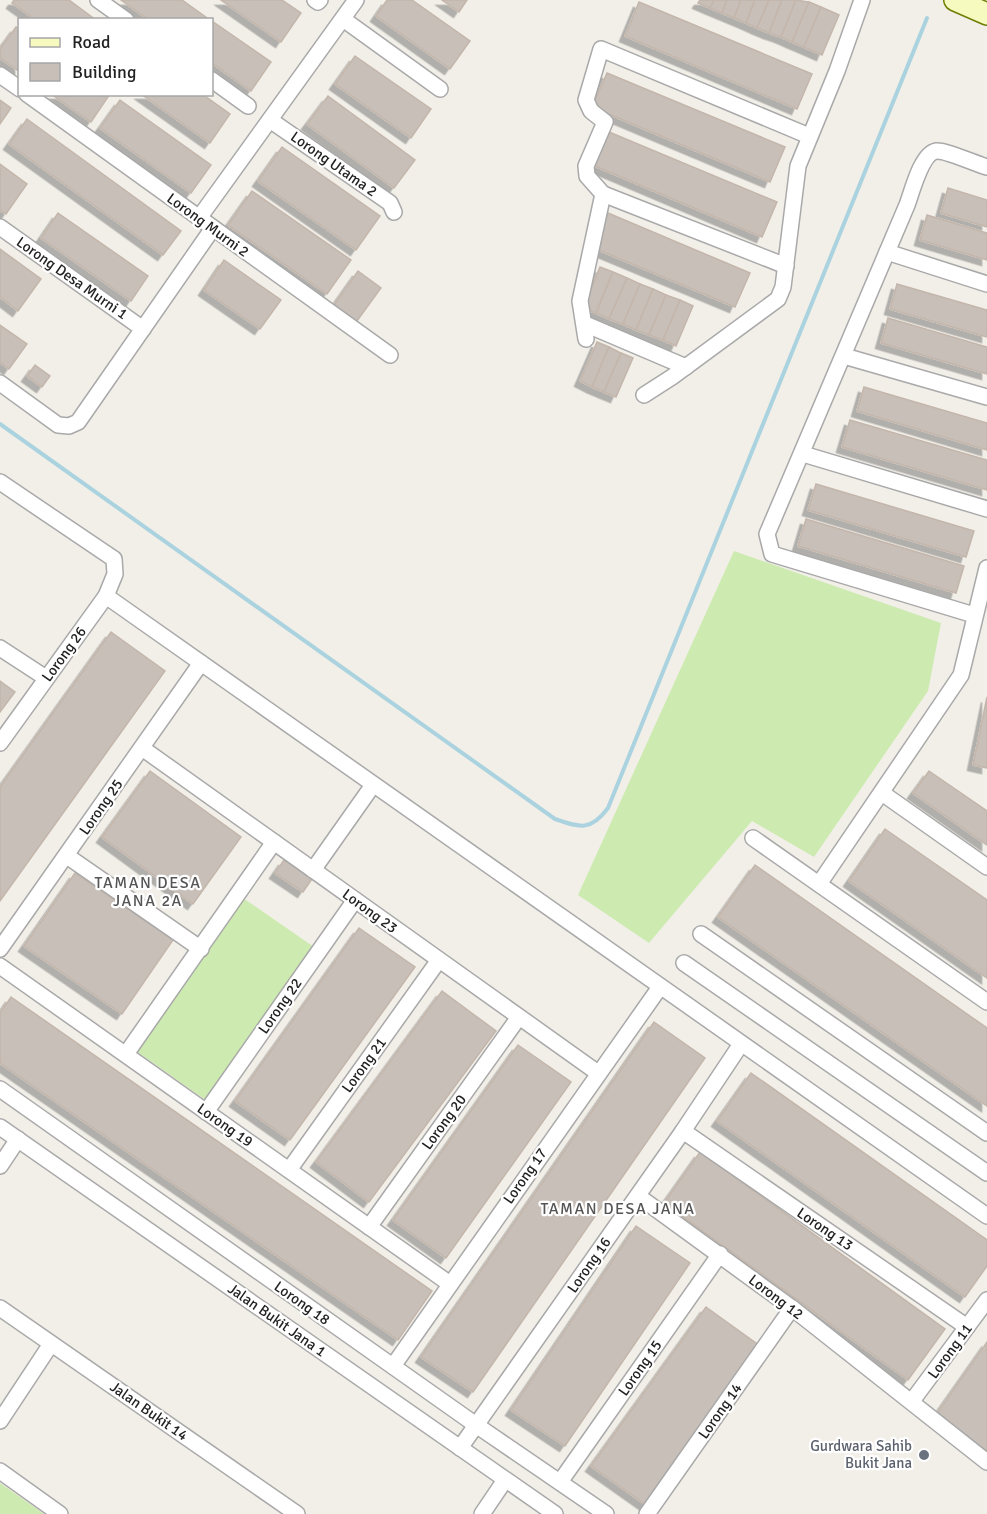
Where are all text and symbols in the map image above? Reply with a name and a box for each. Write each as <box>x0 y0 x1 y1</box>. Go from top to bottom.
legend <box>18 18 213 96</box>
text: Road <box>72 31 111 53</box>
text: Building <box>72 61 136 83</box>
street label: Lorong Utama 2 <box>287 128 381 200</box>
street label: Lorong Murni 2 <box>163 189 253 261</box>
street label: Lorong Desa Murni 1 <box>13 233 131 323</box>
street label: Lorong 26 <box>38 623 90 685</box>
street label: Lorong 25 <box>75 776 127 838</box>
district label: TAMAN DESA JANA 2A <box>95 873 201 911</box>
street label: Lorong 23 <box>339 885 401 937</box>
street label: Lorong 22 <box>254 975 306 1037</box>
street label: Lorong 21 <box>338 1034 390 1096</box>
street label: Lorong 20 <box>418 1091 470 1153</box>
street label: Lorong 19 <box>194 1099 256 1151</box>
street label: Lorong 17 <box>499 1145 551 1207</box>
district label: TAMAN DESA JANA <box>540 1199 696 1219</box>
street label: Lorong 13 <box>793 1204 857 1254</box>
street label: Lorong 16 <box>563 1234 615 1296</box>
street label: Lorong 12 <box>745 1271 807 1323</box>
street label: Lorong 18 <box>271 1277 333 1329</box>
street label: Jalan Bukit Jana 1 <box>224 1279 330 1361</box>
street label: Lorong 11 <box>924 1320 976 1382</box>
street label: Lorong 15 <box>614 1337 666 1399</box>
street label: Jalan Bukit 14 <box>107 1378 191 1444</box>
street label: Lorong 14 <box>694 1380 746 1442</box>
place label: Gurdwara Sahib Bukit Jana <box>810 1437 912 1472</box>
marker: Gurdwara Sahib Bukit Jana <box>917 1448 931 1462</box>

